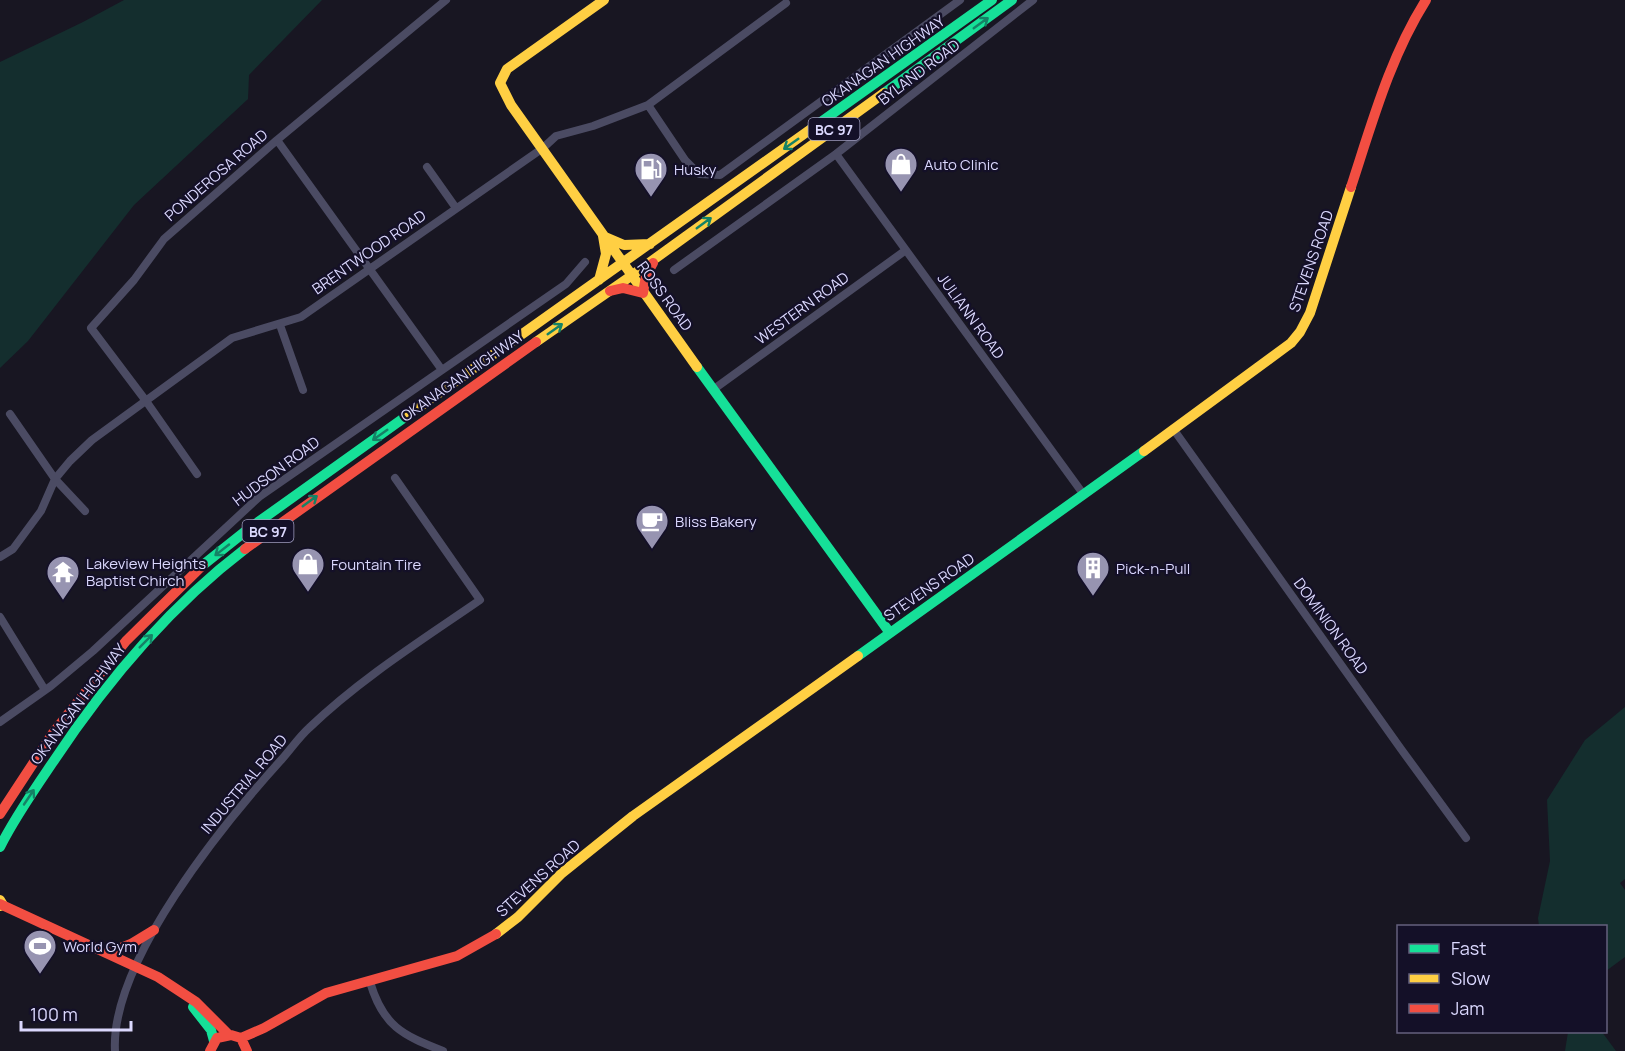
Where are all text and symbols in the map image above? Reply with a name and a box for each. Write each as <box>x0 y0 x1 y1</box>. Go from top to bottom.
street label: OKANAGAN HIGHWAY <box>817 10 949 112</box>
one-way arrow <box>972 17 988 29</box>
street label: BYLAND ROAD <box>874 34 964 110</box>
road number: BC 97 <box>808 118 860 140</box>
street label: PONDEROSA ROAD <box>160 124 272 226</box>
one-way arrow <box>783 138 800 150</box>
shop icon: Auto Clinic <box>883 146 919 193</box>
fuel station icon: Husky <box>633 151 669 198</box>
place label: Auto Clinic <box>924 154 998 175</box>
place label: Husky <box>674 159 716 180</box>
street label: BRENTWOOD ROAD <box>308 205 430 299</box>
street label: STEVENS ROAD <box>1284 207 1338 315</box>
one-way arrow <box>695 217 711 230</box>
street label: ROSS ROAD <box>633 257 697 335</box>
street label: WESTERN ROAD <box>751 267 853 349</box>
street label: JULIANN ROAD <box>933 269 1009 363</box>
one-way arrow <box>547 323 563 335</box>
street label: OKANAGAN HIGHWAY <box>396 325 528 427</box>
one-way arrow <box>373 429 389 442</box>
street label: HUDSON ROAD <box>228 431 324 511</box>
one-way arrow <box>301 495 317 508</box>
cafe icon: Bliss Bakery <box>634 503 670 550</box>
place label: Bliss Bakery <box>675 511 757 532</box>
road number: BC 97 <box>242 520 294 542</box>
one-way arrow <box>214 543 230 556</box>
shop icon: Fountain Tire <box>290 546 326 593</box>
street label: STEVENS ROAD <box>879 548 979 626</box>
building icon: Pick-n-Pull <box>1075 550 1111 597</box>
place label: Lakeview Heights Baptist Chirch <box>86 553 206 591</box>
temple icon: Lakeview Heights Baptist Chirch <box>45 554 81 601</box>
place label: Fountain Tire <box>331 554 421 575</box>
place label: Pick-n-Pull <box>1116 558 1190 579</box>
street label: DOMINION ROAD <box>1289 574 1373 678</box>
one-way arrow <box>139 634 153 649</box>
street label: OKANAGAN HIGHWAY <box>26 639 131 769</box>
street label: INDUSTRIAL ROAD <box>196 730 292 838</box>
one-way arrow <box>23 789 35 805</box>
street label: STEVENS ROAD <box>491 835 585 921</box>
legend <box>1397 925 1607 1033</box>
sports icon: World Gym <box>22 928 58 975</box>
place label: World Gym <box>63 936 137 957</box>
text: Fast <box>1451 936 1486 960</box>
text: Slow <box>1451 966 1491 990</box>
scale bar <box>21 994 130 1032</box>
text: Jam <box>1451 996 1485 1020</box>
text: 100 m <box>30 1002 78 1026</box>

